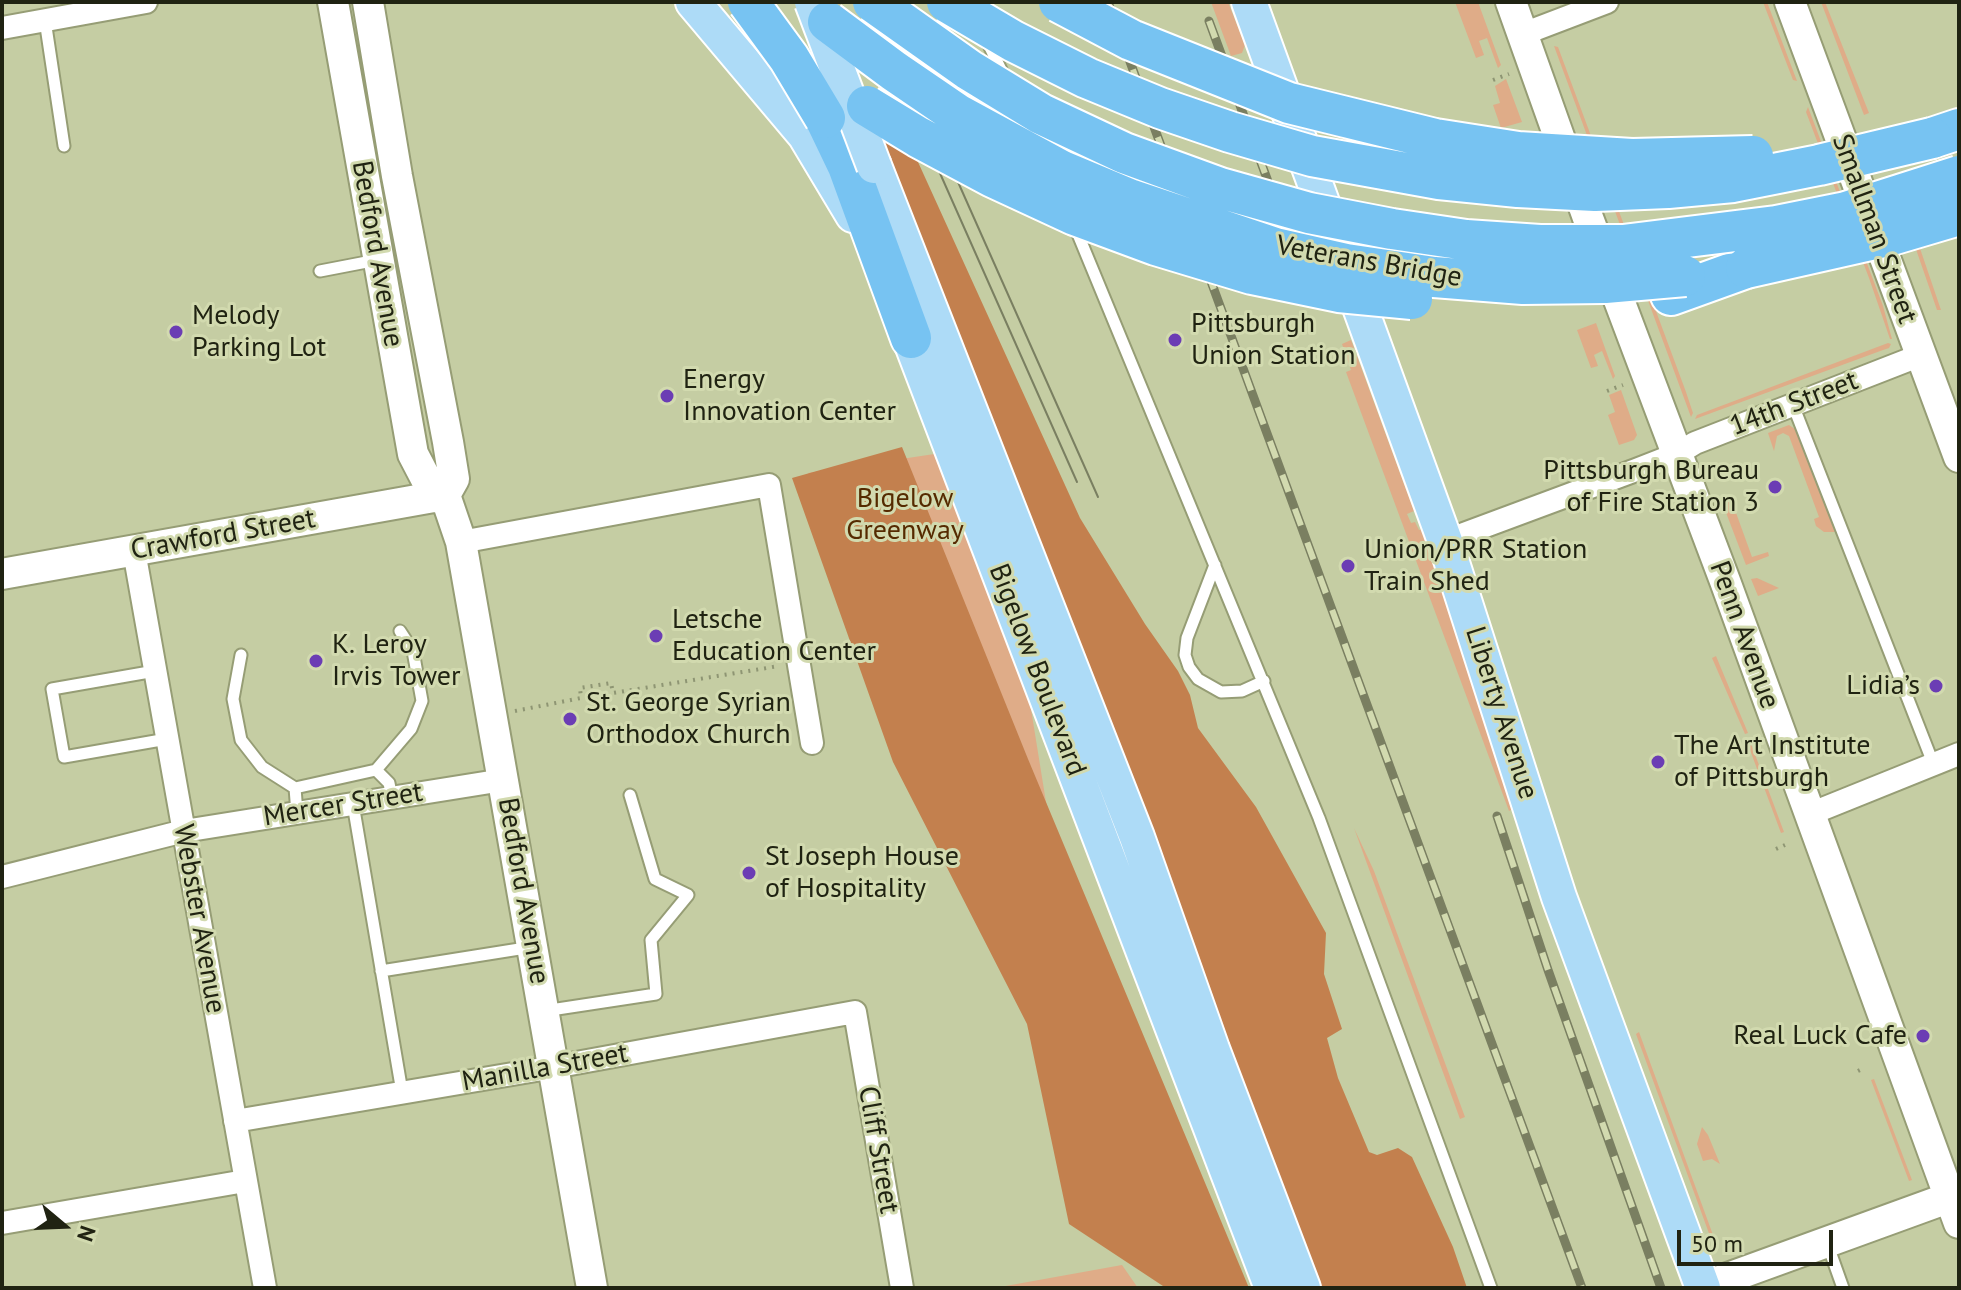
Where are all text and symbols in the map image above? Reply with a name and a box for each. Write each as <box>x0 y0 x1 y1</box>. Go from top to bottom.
street label: Smallman Street <box>1824 130 1924 328</box>
street label: Bedford Avenue <box>344 158 410 350</box>
street label: Veterans Bridge <box>1274 229 1464 295</box>
place label: Melody Parking Lot <box>192 299 326 365</box>
place label: Pittsburgh Union Station <box>1191 307 1355 373</box>
marker: Melody Parking Lot <box>167 323 185 341</box>
marker: Pittsburgh Union Station <box>1166 331 1184 349</box>
place label: Energy Innovation Center <box>683 363 896 429</box>
street label: 14th Street <box>1725 364 1863 444</box>
marker: Energy Innovation Center <box>658 387 676 405</box>
place label: Pittsburgh Bureau of Fire Station 3 <box>1543 454 1759 520</box>
marker: Pittsburgh Bureau of Fire Station 3 <box>1766 478 1784 496</box>
park label: Bigelow Greenway <box>846 482 964 548</box>
street label: Crawford Street <box>128 502 318 568</box>
place label: Union/PRR Station Train Shed <box>1364 533 1587 599</box>
marker: Union/PRR Station Train Shed <box>1339 557 1357 575</box>
street label: Penn Avenue <box>1702 557 1786 713</box>
street label: Bigelow Boulevard <box>981 559 1093 781</box>
place label: Letsche Education Center <box>672 603 876 669</box>
street label: Liberty Avenue <box>1457 623 1545 803</box>
marker: Letsche Education Center <box>647 627 665 645</box>
place label: K. Leroy Irvis Tower <box>332 628 461 694</box>
marker: K. Leroy Irvis Tower <box>307 652 325 670</box>
place label: Lidia’s <box>1846 669 1920 703</box>
marker: Lidia’s <box>1927 677 1945 695</box>
place label: St. George Syrian Orthodox Church <box>586 686 791 752</box>
marker: St. George Syrian Orthodox Church <box>561 710 579 728</box>
place label: The Art Institute of Pittsburgh <box>1674 729 1871 795</box>
marker: The Art Institute of Pittsburgh <box>1649 753 1667 771</box>
street label: Mercer Street <box>261 776 425 834</box>
street label: Bedford Avenue <box>490 795 556 987</box>
street label: Webster Avenue <box>166 822 232 1016</box>
place label: St Joseph House of Hospitality <box>765 840 959 906</box>
marker: St Joseph House of Hospitality <box>740 864 758 882</box>
place label: Real Luck Cafe <box>1733 1019 1907 1053</box>
marker: Real Luck Cafe <box>1914 1027 1932 1045</box>
street label: Manilla Street <box>459 1037 631 1099</box>
street label: Cliff Street <box>850 1084 906 1216</box>
north arrow <box>24 1186 104 1266</box>
scale bar <box>1681 1214 1837 1264</box>
text: N <box>71 1222 102 1245</box>
text: 50 m <box>1691 1228 1743 1259</box>

